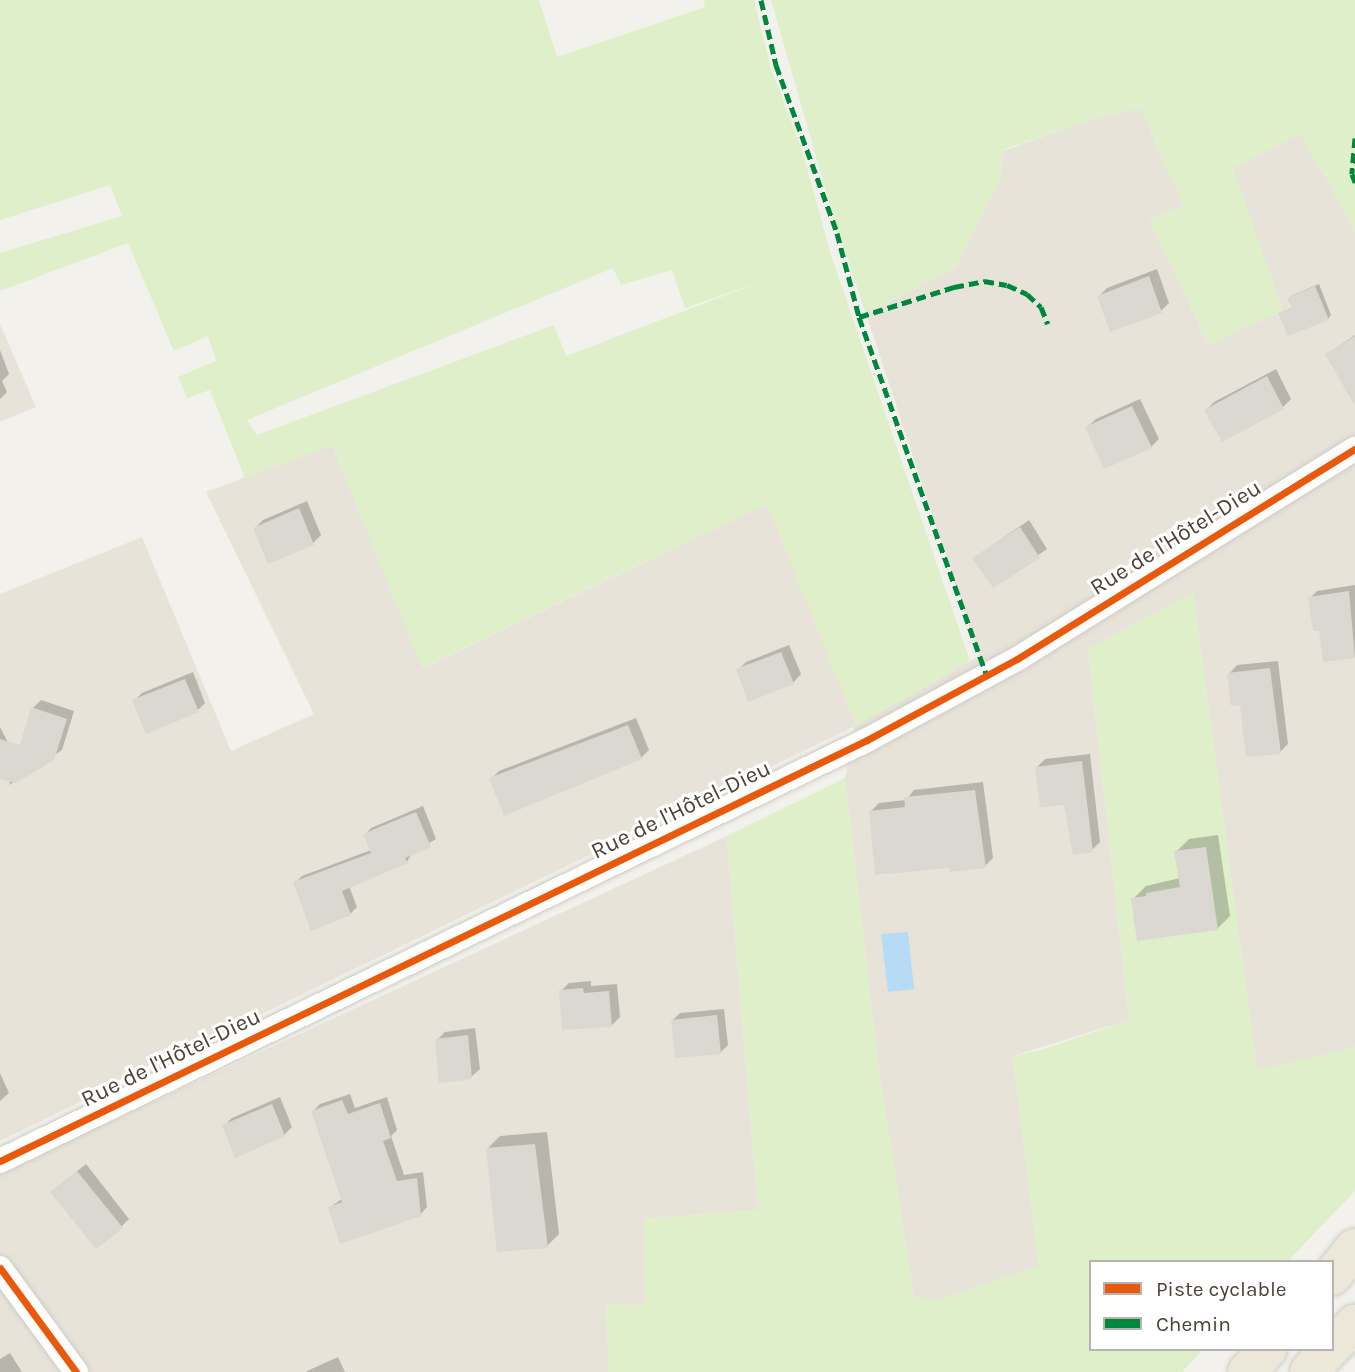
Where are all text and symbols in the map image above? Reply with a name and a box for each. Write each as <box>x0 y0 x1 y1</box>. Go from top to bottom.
street label: Rue de l'Hôtel-Dieu <box>1085 474 1267 602</box>
street label: Rue de l'Hôtel-Dieu <box>587 755 775 865</box>
street label: Rue de l'Hôtel-Dieu <box>77 1003 265 1113</box>
legend <box>1089 1260 1334 1351</box>
text: Piste cyclable <box>1156 1277 1287 1301</box>
text: Chemin <box>1156 1312 1231 1336</box>

